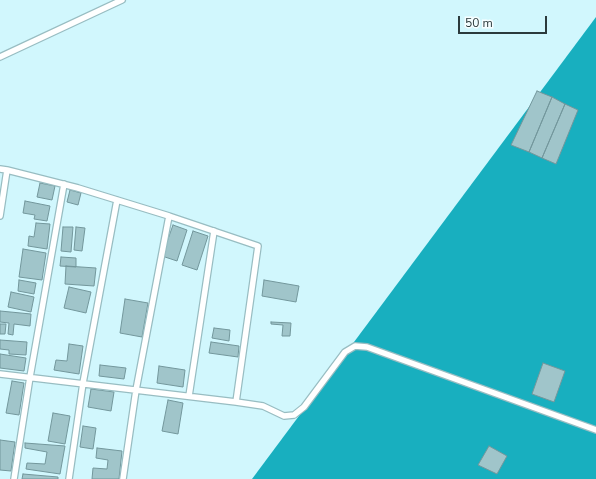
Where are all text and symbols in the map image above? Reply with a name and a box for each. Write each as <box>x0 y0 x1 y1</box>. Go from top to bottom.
scale bar <box>460 8 549 34</box>
text: 50 m <box>465 15 493 31</box>

